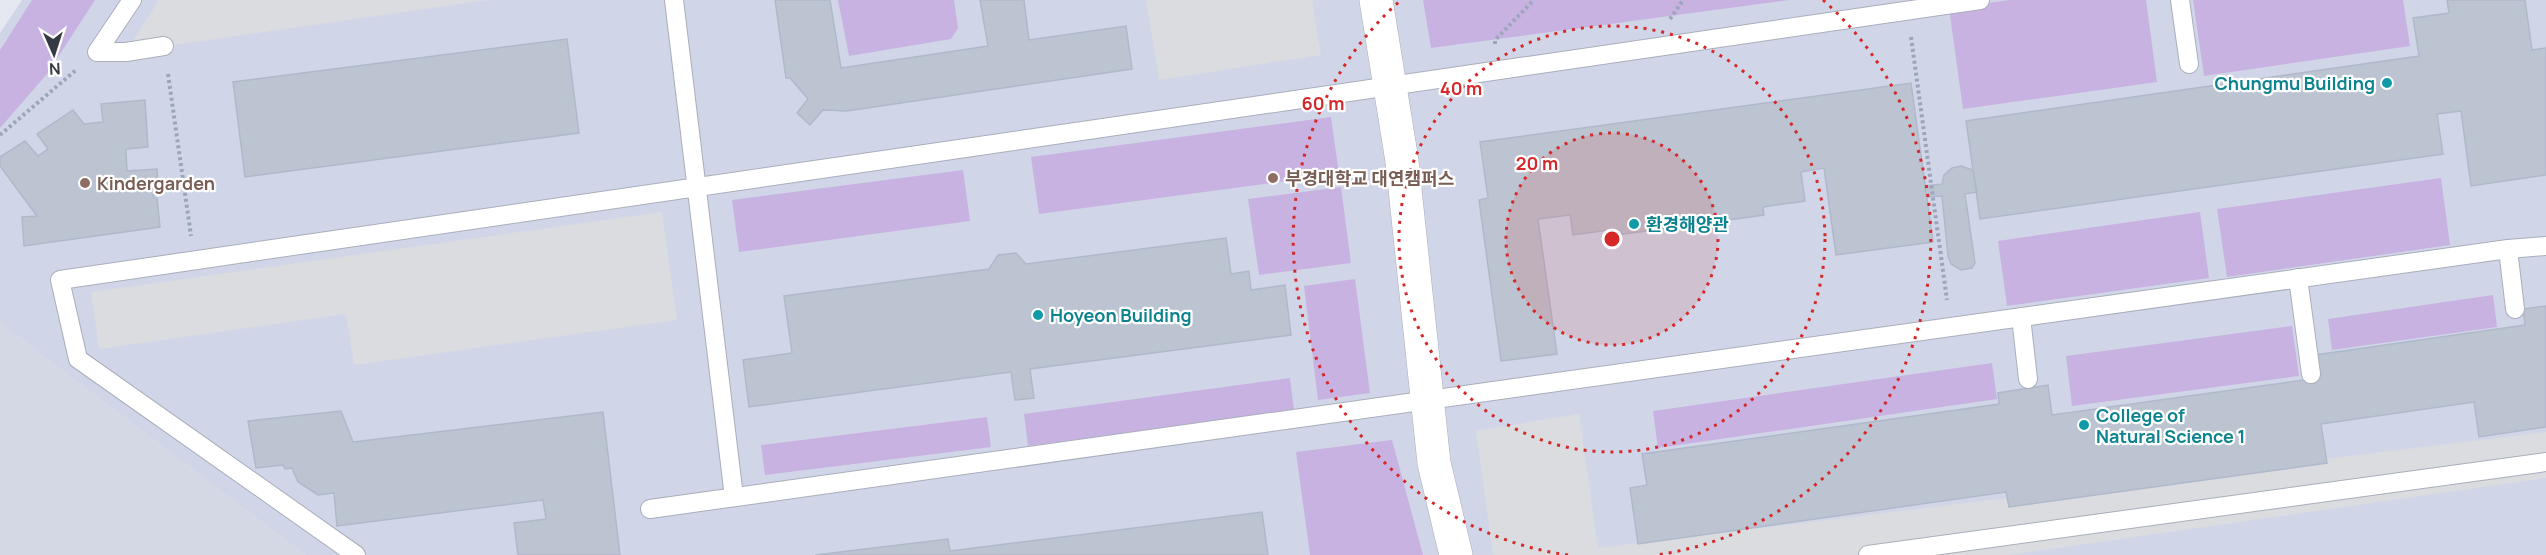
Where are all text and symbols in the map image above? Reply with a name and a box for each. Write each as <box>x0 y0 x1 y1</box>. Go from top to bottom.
north arrow <box>24 24 84 84</box>
text: N <box>48 58 61 80</box>
place label: Chungmu Building <box>2215 71 2375 95</box>
text: 40 m <box>1440 76 1482 100</box>
marker: Chungmu Building <box>2380 76 2394 90</box>
text: 60 m <box>1302 91 1344 115</box>
text: 20 m <box>1516 151 1558 175</box>
place label: 부경대학교 대연캠퍼스 <box>1285 166 1454 190</box>
place label: Kindergarden <box>97 171 215 195</box>
marker: 부경대학교 대연캠퍼스 <box>1266 171 1280 185</box>
marker: Kindergarden <box>78 176 92 190</box>
place label: 환경해양관 <box>1646 212 1729 236</box>
marker: 환경해양관 <box>1627 217 1641 231</box>
centre of rings <box>1602 229 1622 249</box>
place label: Hoyeon Building <box>1050 303 1192 327</box>
marker: Hoyeon Building <box>1031 308 1045 322</box>
place label: College of Natural Science 1 <box>2096 403 2245 448</box>
marker: College of Natural Science 1 <box>2077 418 2091 432</box>

